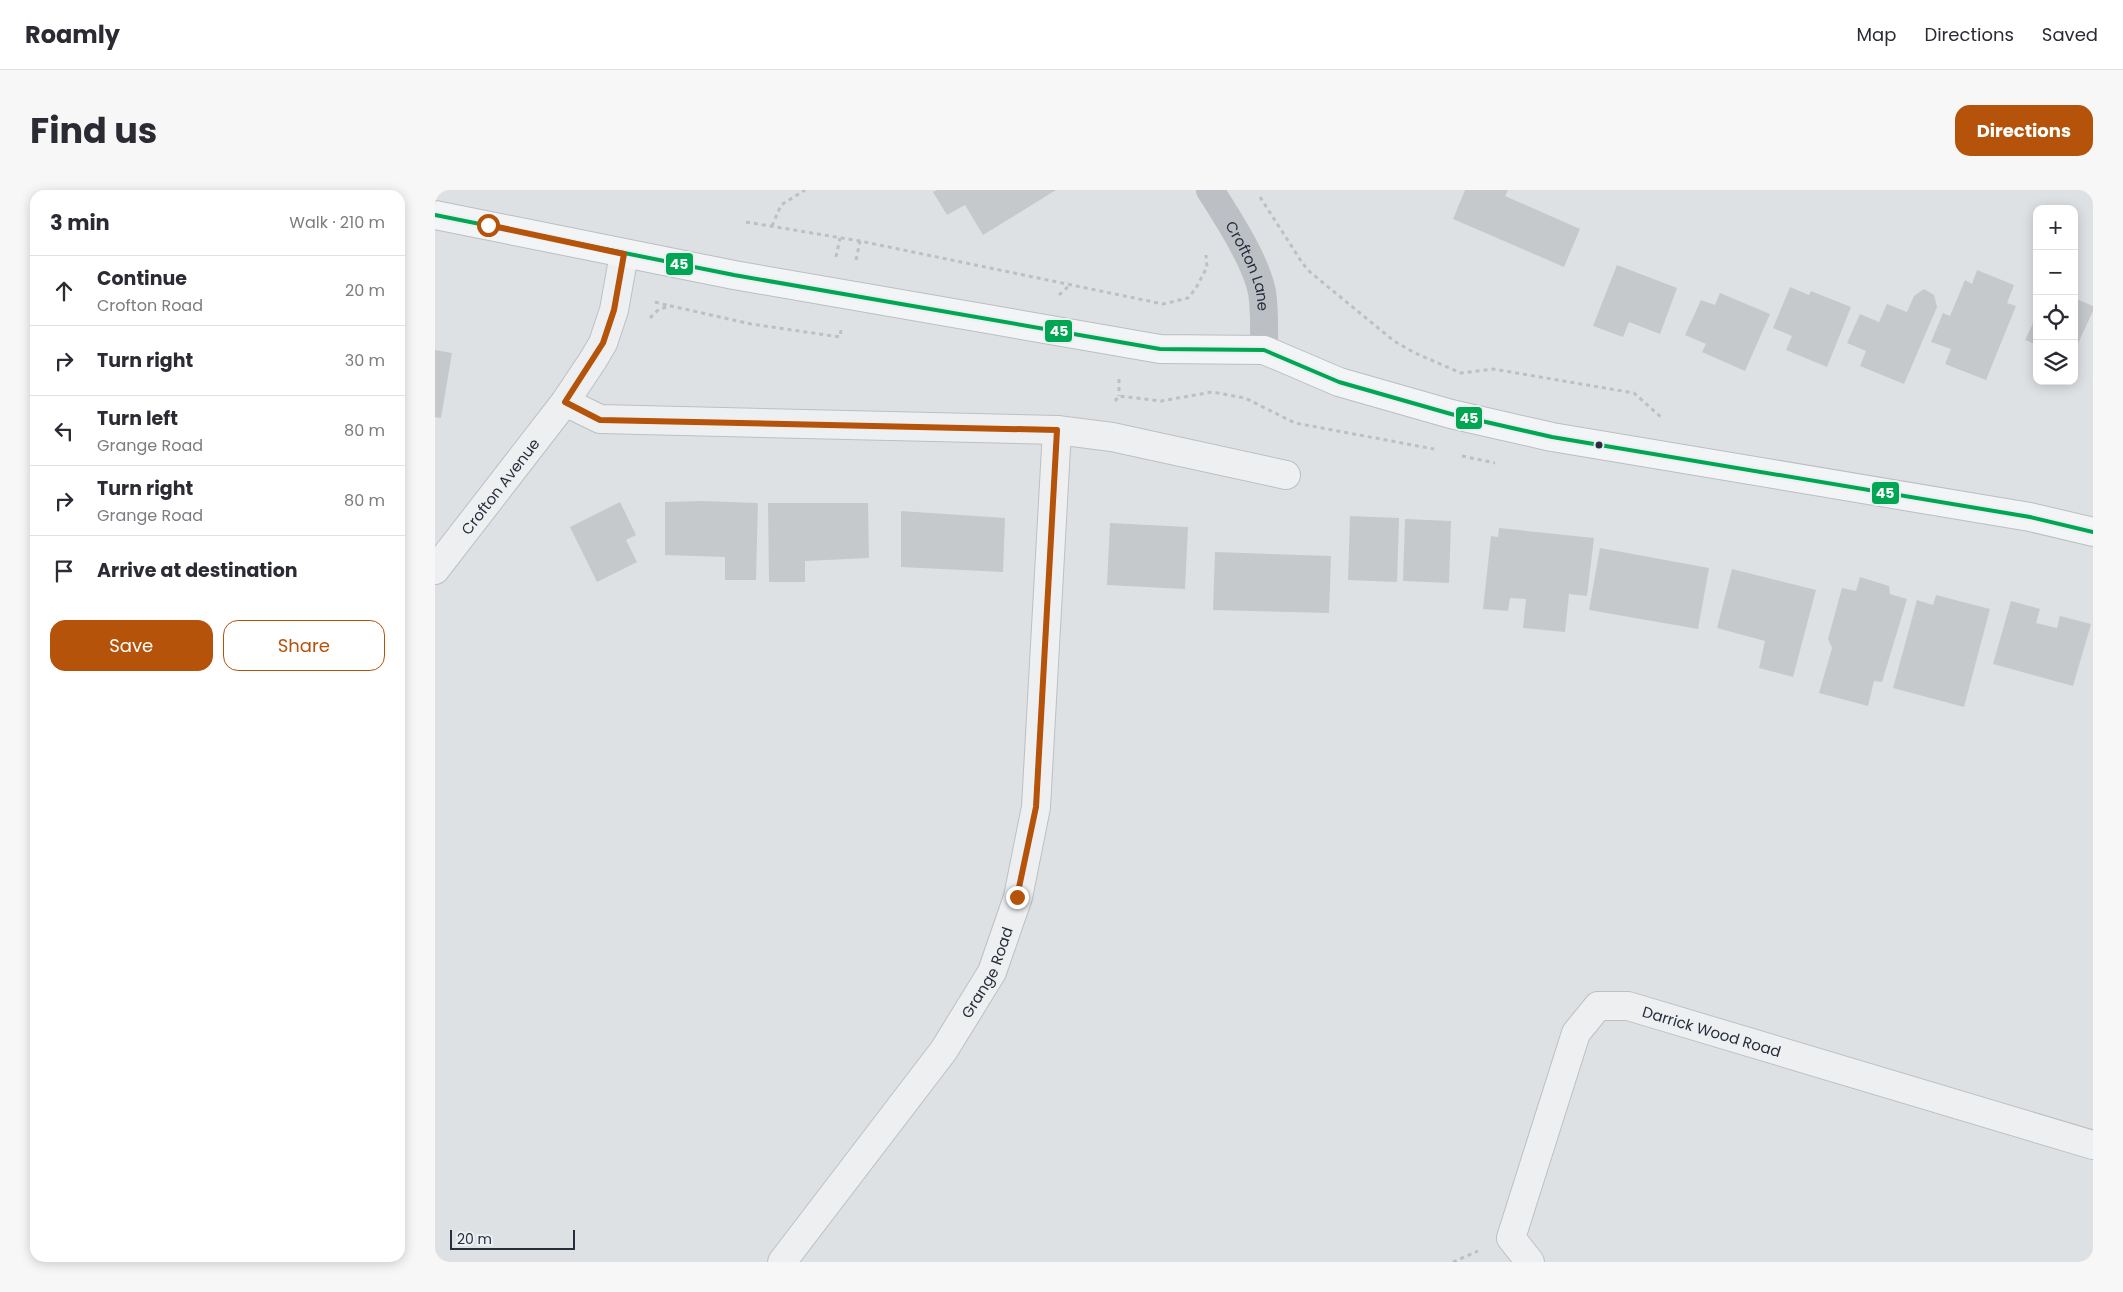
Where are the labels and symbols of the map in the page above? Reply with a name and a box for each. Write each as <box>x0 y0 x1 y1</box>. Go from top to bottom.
route start <box>477 214 500 237</box>
street label: Crofton Lane <box>1221 217 1274 312</box>
line badge: 45 <box>665 252 694 276</box>
text: 45 <box>670 254 688 274</box>
line badge: 45 <box>1044 319 1073 343</box>
text: 45 <box>1050 321 1068 341</box>
line badge: 45 <box>1455 406 1483 430</box>
text: 45 <box>1460 408 1478 428</box>
street label: Crofton Avenue <box>456 434 544 539</box>
unlabelled marker <box>1594 440 1604 450</box>
line badge: 45 <box>1871 481 1900 505</box>
text: 45 <box>1876 483 1894 503</box>
route end <box>1006 886 1029 909</box>
street label: Grange Road <box>956 924 1017 1022</box>
street label: Darrick Wood Road <box>1640 1000 1784 1062</box>
scale bar <box>450 1227 575 1250</box>

